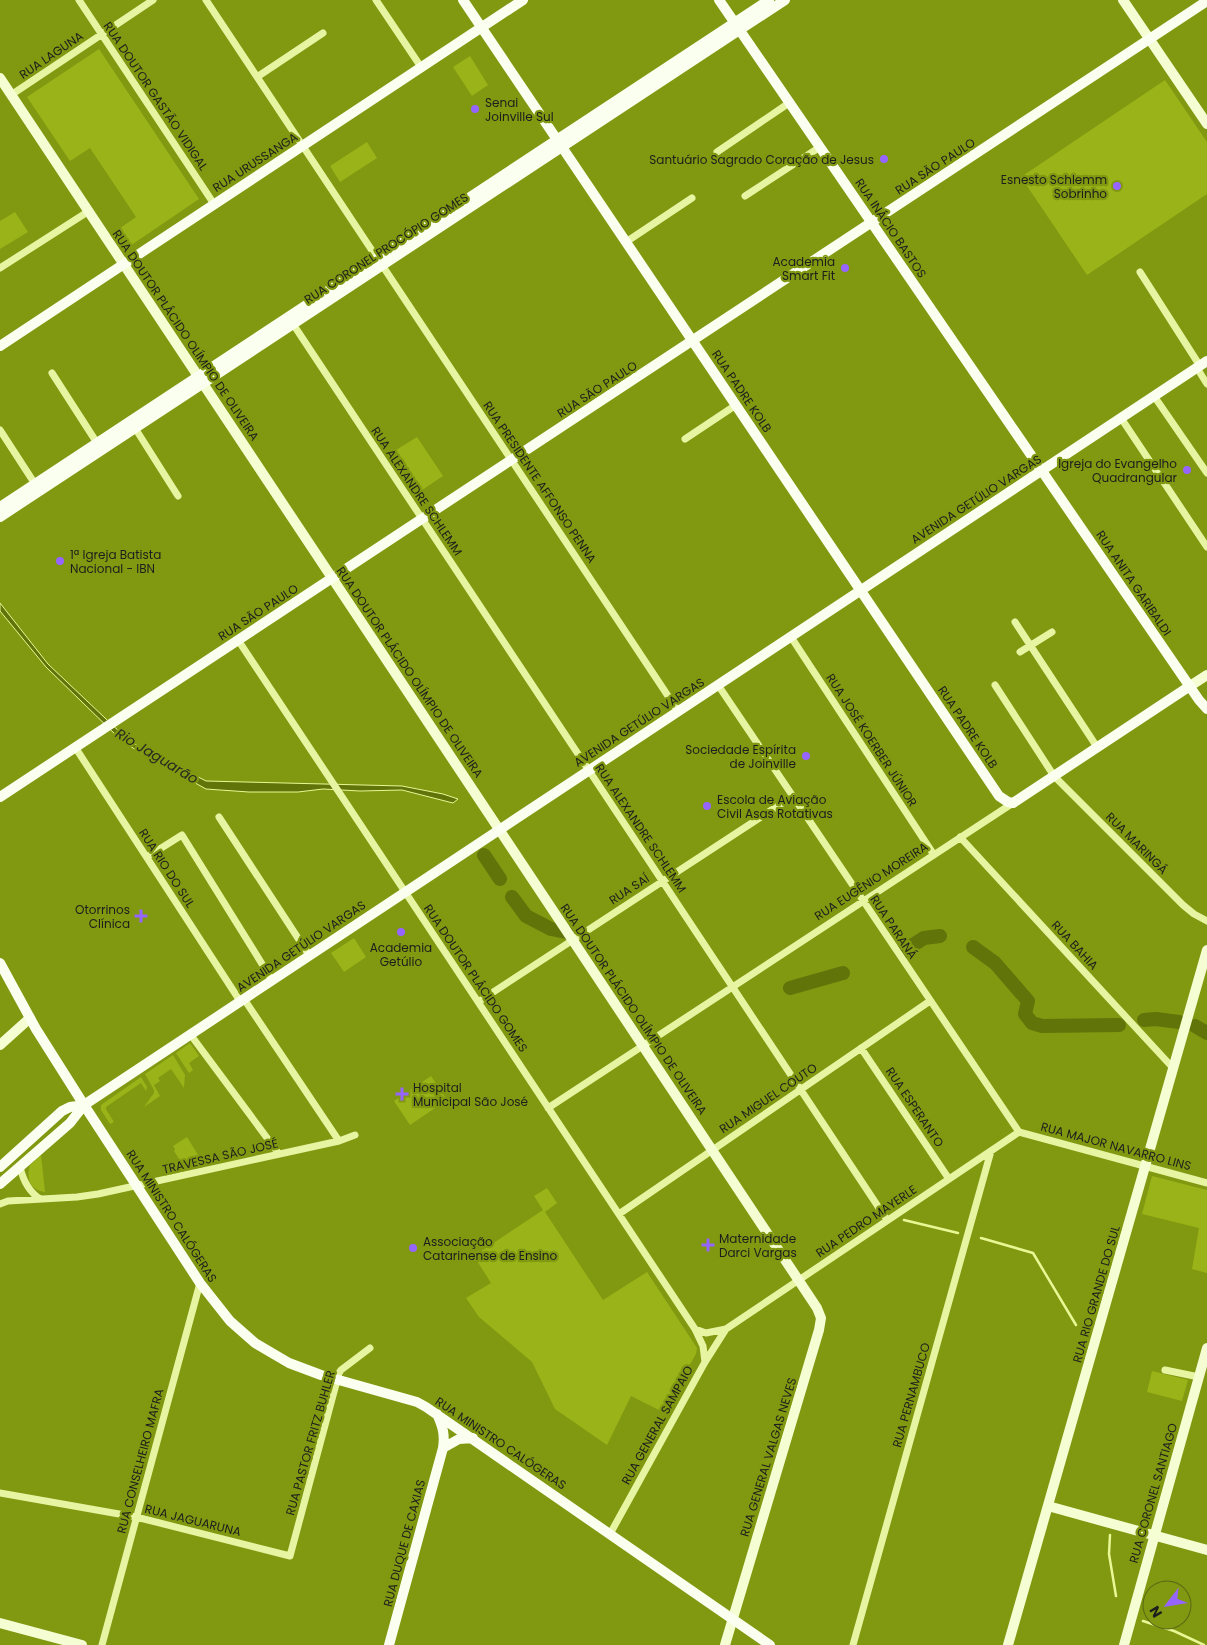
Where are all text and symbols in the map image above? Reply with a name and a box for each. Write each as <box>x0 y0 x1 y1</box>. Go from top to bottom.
street label: RUA DOUTOR GASTÃO VIDIGAL <box>100 18 212 174</box>
street label: RUA LAGUNA <box>16 27 86 83</box>
place label: Senai Joinville Sul <box>485 94 554 125</box>
marker: Senai Joinville Sul <box>469 103 481 115</box>
street label: RUA URUSSANGA <box>209 128 301 196</box>
street label: RUA SÃO PAULO <box>892 134 978 198</box>
place label: Santuário Sagrado Coração de Jesus <box>649 151 874 168</box>
marker: Santuário Sagrado Coração de Jesus <box>878 153 890 165</box>
place label: Esnesto Schlemm Sobrinho <box>1001 171 1107 202</box>
street label: RUA INÁCIO BASTOS <box>851 175 931 281</box>
marker: Esnesto Schlemm Sobrinho <box>1111 180 1123 192</box>
street label: RUA CORONEL PROCÓPIO GOMES <box>301 189 471 307</box>
street label: RUA DOUTOR PLÁCIDO OLÍMPIO DE OLIVEIRA <box>109 226 263 444</box>
place label: Academia Smart Fit <box>773 253 835 284</box>
marker: Academia Smart Fit <box>839 262 851 274</box>
street label: RUA PADRE KOLB <box>708 346 776 436</box>
street label: RUA SÃO PAULO <box>554 357 640 421</box>
street label: RUA PRESIDENTE AFFONSO PENNA <box>479 398 601 566</box>
street label: RUA ALEXANDRE SCHLEMM <box>367 423 467 559</box>
street label: AVENIDA GETÚLIO VARGAS <box>907 450 1045 548</box>
place label: Igreja do Evangelho Quadrangular <box>1058 455 1178 486</box>
marker: Igreja do Evangelho Quadrangular <box>1181 464 1193 476</box>
street label: RUA ANITA GARIBALDI <box>1092 527 1176 639</box>
place label: 1ª Igreja Batista Nacional - IBN <box>70 546 161 577</box>
marker: 1ª Igreja Batista Nacional - IBN <box>54 555 66 567</box>
street label: RUA DOUTOR PLÁCIDO OLÍMPIO DE OLIVEIRA <box>333 563 487 781</box>
street label: RUA SÃO PAULO <box>215 580 301 644</box>
street label: RUA JOSÉ KOERBER JÚNIOR <box>823 670 921 810</box>
street label: AVENIDA GETÚLIO VARGAS <box>570 673 708 771</box>
street label: RUA PADRE KOLB <box>934 682 1002 772</box>
water label: Rio Jaguarão <box>112 723 202 789</box>
place label: Sociedade Espírita de Joinville <box>685 741 796 772</box>
marker: Sociedade Espírita de Joinville <box>800 750 812 762</box>
street label: RUA ALEXANDRE SCHLEMM <box>591 760 691 896</box>
place label: Escola de Aviação Civil Asas Rotativas <box>717 791 833 822</box>
marker: Escola de Aviação Civil Asas Rotativas <box>701 800 713 812</box>
street label: RUA MARINGÁ <box>1102 808 1172 878</box>
street label: RUA RIO DO SUL <box>135 825 199 911</box>
street label: RUA EUGÊNIO MOREIRA <box>811 838 931 924</box>
street label: RUA SAÍ <box>606 870 652 908</box>
street label: RUA PARANÁ <box>866 892 922 962</box>
street label: AVENIDA GETÚLIO VARGAS <box>233 896 369 996</box>
street label: RUA DOUTOR PLÁCIDO OLÍMPIO DE OLIVEIRA <box>557 900 711 1118</box>
place label: Otorrinos Clínica <box>75 901 130 932</box>
street label: RUA DOUTOR PLÁCIDO GOMES <box>420 901 532 1055</box>
marker: Otorrinos Clínica <box>134 909 148 923</box>
street label: RUA BAHIA <box>1048 917 1102 973</box>
marker: Academia Getúlio <box>395 926 407 938</box>
place label: Academia Getúlio <box>370 939 432 970</box>
street label: RUA MIGUEL COUTO <box>716 1059 820 1137</box>
street label: RUA ESPERANTO <box>882 1064 948 1150</box>
place label: Hospital Municipal São José <box>413 1079 528 1110</box>
marker: Hospital Municipal São José <box>395 1087 409 1101</box>
street label: RUA MAJOR NAVARRO LINS <box>1039 1118 1193 1174</box>
street label: TRAVESSA SÃO JOSÉ <box>160 1134 280 1178</box>
street label: RUA MINISTRO CALÓGERAS <box>123 1146 221 1286</box>
street label: RUA PEDRO MAYERLE <box>812 1181 920 1261</box>
street label: RUA RIO GRANDE DO SUL <box>1068 1223 1124 1365</box>
place label: Maternidade Darci Vargas <box>719 1230 797 1261</box>
place label: Associação Catarinense de Ensino <box>423 1233 557 1264</box>
marker: Maternidade Darci Vargas <box>701 1238 715 1252</box>
marker: Associação Catarinense de Ensino <box>407 1242 419 1254</box>
street label: RUA PERNAMBUCO <box>888 1341 934 1449</box>
street label: RUA GENERAL SAMPAIO <box>617 1363 697 1487</box>
street label: RUA PASTOR FRITZ BUHLER <box>281 1369 339 1517</box>
street label: RUA GENERAL VALGAS NEVES <box>736 1375 800 1539</box>
street label: RUA CONSELHEIRO MAFRA <box>112 1387 168 1535</box>
street label: RUA MINISTRO CALÓGERAS <box>432 1393 570 1493</box>
street label: RUA CORONEL SANTIAGO <box>1125 1421 1181 1565</box>
street label: RUA DUQUE DE CAXIAS <box>379 1478 429 1608</box>
street label: RUA JAGUARUNA <box>143 1500 243 1540</box>
north arrow <box>1142 1580 1192 1630</box>
text: N <box>1145 1602 1167 1621</box>

